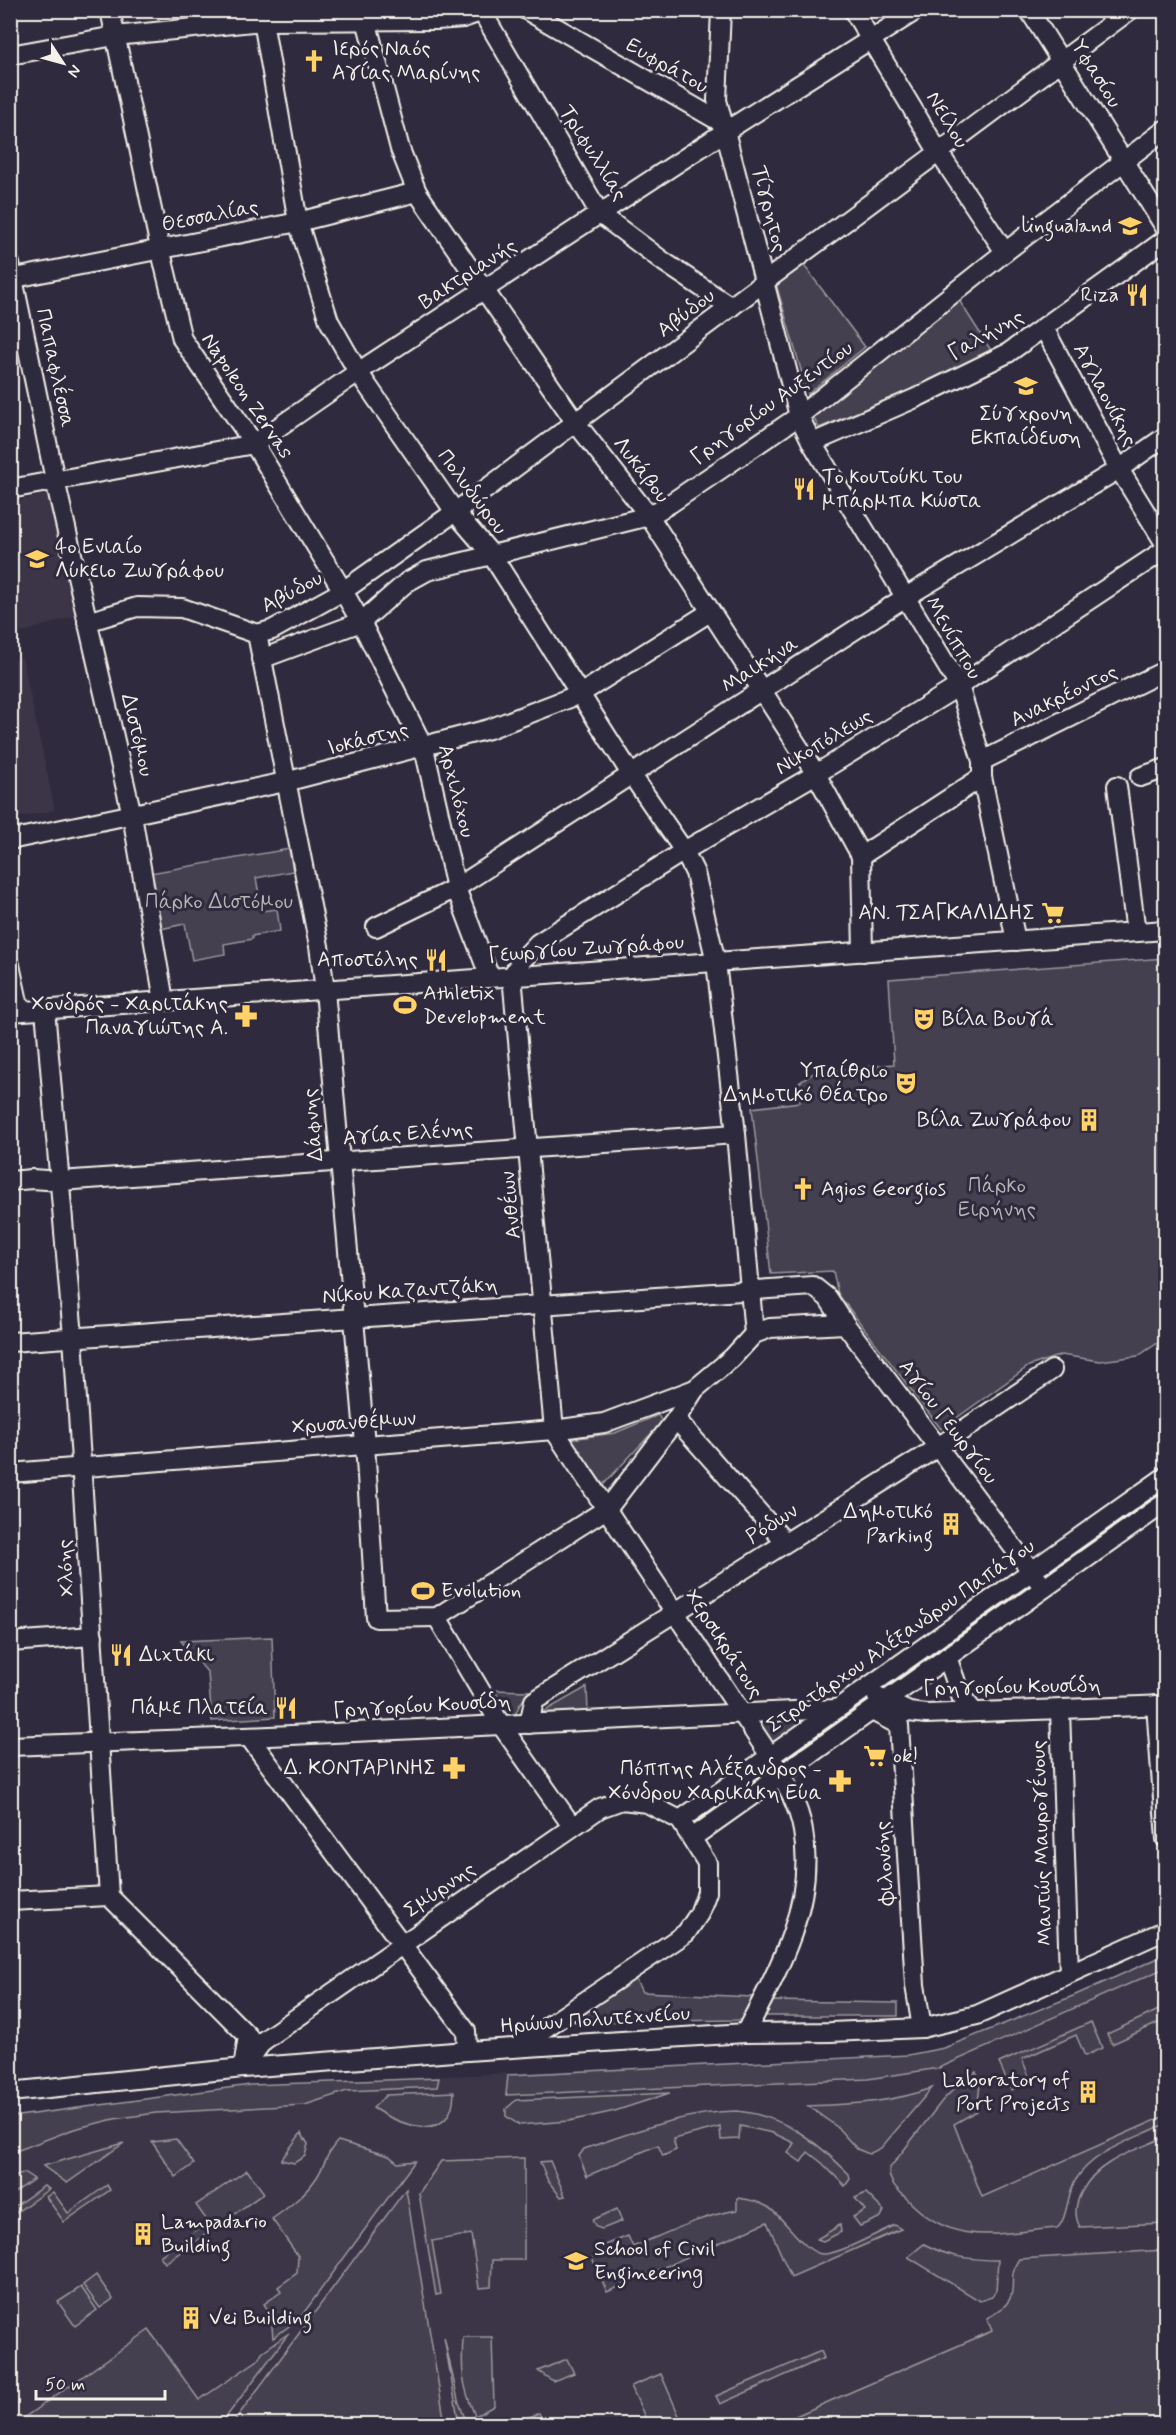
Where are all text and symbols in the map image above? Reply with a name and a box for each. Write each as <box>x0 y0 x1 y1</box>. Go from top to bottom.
street label: Ευφράτου <box>621 31 713 101</box>
north arrow <box>33 33 93 93</box>
street label: Υφασίου <box>1064 34 1128 114</box>
place label: Ιερός Ναός Αγίας Μαρίνης <box>332 35 480 87</box>
church icon: Ιερός Ναός Αγίας Μαρίνης <box>301 48 327 74</box>
text: N <box>62 60 86 81</box>
street label: Νείλου <box>919 86 975 154</box>
street label: Τριφυλλίας <box>552 100 634 206</box>
street label: Τίγρητος <box>745 163 793 255</box>
street label: Θεσσαλίας <box>159 193 261 239</box>
place label: lingualand <box>1022 212 1112 242</box>
school or university icon: lingualand <box>1117 213 1143 239</box>
street label: Βακτριανής <box>414 232 522 316</box>
place label: Riza <box>1080 281 1119 309</box>
street label: Αβύδου <box>651 282 721 344</box>
restaurant icon: Riza <box>1124 282 1150 308</box>
street label: Γαλήνης <box>943 303 1029 367</box>
street label: Παπαφλέσσα <box>29 306 82 430</box>
street label: Napoleon Zervas <box>194 328 300 464</box>
street label: Γρηγορίου Αυξεντίου <box>685 335 859 471</box>
street label: Αγλαονίκης <box>1066 339 1144 451</box>
school or university icon: Σύγχρονη Εκπαίδευση <box>1013 373 1039 399</box>
place label: Σύγχρονη Εκπαίδευση <box>971 400 1081 452</box>
street label: Λυκάβου <box>606 431 676 509</box>
street label: Πολυδώρου <box>431 443 513 541</box>
place label: Το κουτούκι του μπάρμπα Κώστα <box>822 463 981 515</box>
restaurant icon: Το κουτούκι του μπάρμπα Κώστα <box>791 476 817 502</box>
place label: 4ο Ενιαίο Λύκειο Ζωγράφου <box>55 533 224 585</box>
school or university icon: 4ο Ενιαίο Λύκειο Ζωγράφου <box>24 546 50 572</box>
street label: Αβύδου <box>256 564 328 620</box>
street label: Μενίππου <box>918 591 988 685</box>
street label: Μαικήνα <box>716 630 804 700</box>
street label: Ανακρέοντος <box>1005 657 1122 734</box>
street label: Διστόμου <box>114 691 160 779</box>
street label: Νικοπόλεως <box>770 702 878 782</box>
street label: Ιοκάστης <box>324 715 412 763</box>
street label: Αρχιλόχου <box>431 741 481 841</box>
park label: Πάρκο Διστόμου <box>145 888 293 916</box>
place label: ΑΝ. ΤΣΑΓΚΑΛΙΔΗΣ <box>858 899 1035 927</box>
supermarket icon: ΑΝ. ΤΣΑΓΚΑΛΙΔΗΣ <box>1040 900 1066 926</box>
street label: Γεωργίου Ζωγράφου <box>487 928 685 970</box>
place label: Αποστόλης <box>317 946 418 974</box>
restaurant icon: Αποστόλης <box>423 947 449 973</box>
place label: Athletix Development <box>423 979 546 1031</box>
place label: Χονδρός - Χαριτάκης Παναγιώτης Α. <box>31 990 228 1042</box>
sports icon: Athletix Development <box>392 992 418 1018</box>
pharmacy icon: Χονδρός - Χαριτάκης Παναγιώτης Α. <box>233 1003 259 1029</box>
place label: Βίλα Βουγά <box>942 1005 1054 1033</box>
theatre icon: Βίλα Βουγά <box>911 1006 937 1032</box>
place label: Υπαίθριο Δημοτικό Θέατρο <box>724 1057 888 1109</box>
theatre icon: Υπαίθριο Δημοτικό Θέατρο <box>893 1070 919 1096</box>
street label: Δάφνης <box>296 1087 330 1163</box>
place label: Βίλα Ζωγράφου <box>917 1106 1071 1134</box>
building icon: Βίλα Ζωγράφου <box>1076 1107 1102 1133</box>
street label: Αγίας Ελένης <box>342 1114 474 1153</box>
street label: Ανθέων <box>493 1170 528 1240</box>
park label: Πάρκο Ειρήνης <box>958 1172 1036 1224</box>
place label: Agios Georgios <box>821 1175 946 1205</box>
church icon: Agios Georgios <box>790 1176 816 1202</box>
street label: Νίκου Καζαντζάκη <box>321 1271 499 1311</box>
street label: Αγίου Γεωργίου <box>892 1354 1004 1490</box>
street label: Χρυσανθέμων <box>291 1404 417 1441</box>
street label: Ρόδων <box>741 1497 803 1551</box>
place label: Δημοτικό Parking <box>844 1498 933 1552</box>
building icon: Δημοτικό Parking <box>938 1511 964 1537</box>
street label: Στρατάρχου Αλέξανδρου Παπάγου <box>761 1532 1041 1740</box>
street label: Χλόης <box>51 1539 81 1597</box>
place label: Evolution <box>441 1577 521 1605</box>
sports icon: Evolution <box>410 1578 436 1604</box>
street label: Χερσικράτους <box>678 1584 770 1704</box>
place label: Διχτάκι <box>139 1641 214 1669</box>
restaurant icon: Διχτάκι <box>108 1642 134 1668</box>
street label: Γρηγορίου Κουσίδη <box>923 1671 1101 1703</box>
street label: Γρηγορίου Κουσίδη <box>332 1687 512 1725</box>
place label: Πάμε Πλατεία <box>131 1694 268 1722</box>
restaurant icon: Πάμε Πλατεία <box>273 1695 299 1721</box>
street label: Μαντώς Μαυρογένους <box>1023 1740 1060 1947</box>
place label: ok! <box>893 1742 918 1770</box>
supermarket icon: ok! <box>862 1743 888 1769</box>
place label: Δ. ΚΟΝΤΑΡΙΝΗΣ <box>284 1754 436 1782</box>
place label: Πόππης Αλέξανδρος - Χόνδρου Χαρικάκη Εύα <box>608 1754 822 1807</box>
pharmacy icon: Δ. ΚΟΝΤΑΡΙΝΗΣ <box>441 1755 467 1781</box>
pharmacy icon: Πόππης Αλέξανδρος - Χόνδρου Χαρικάκη Εύα <box>827 1768 853 1794</box>
street label: Φιλονόης <box>868 1820 902 1907</box>
street label: Σμύρνης <box>399 1855 481 1925</box>
street label: Ηρώων Πολυτεχνείου <box>499 1999 691 2041</box>
place label: Laboratory of Port Projects <box>942 2066 1070 2118</box>
building icon: Laboratory of Port Projects <box>1075 2079 1101 2105</box>
place label: Lampadario Building <box>161 2208 267 2262</box>
building icon: Lampadario Building <box>130 2221 156 2247</box>
place label: School of Civil Engineering <box>594 2235 715 2289</box>
school or university icon: School of Civil Engineering <box>563 2248 589 2274</box>
place label: Vei Building <box>209 2304 312 2334</box>
building icon: Vei Building <box>178 2305 204 2331</box>
scale bar <box>36 2363 165 2401</box>
text: 50 m <box>45 2373 85 2397</box>

